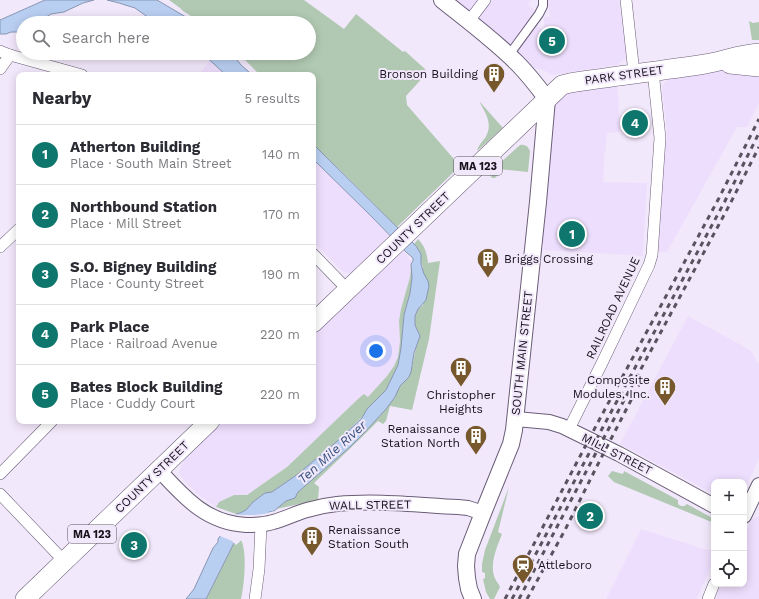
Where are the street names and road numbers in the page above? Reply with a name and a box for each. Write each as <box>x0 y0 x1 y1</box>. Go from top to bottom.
street label: PARK STREET <box>584 63 664 87</box>
road number: MA 123 <box>454 157 502 175</box>
street label: COUNTY STREET <box>373 189 453 267</box>
street label: RAILROAD AVENUE <box>583 254 643 361</box>
street label: SOUTH MAIN STREET <box>509 290 535 416</box>
street label: MILL STREET <box>579 430 655 478</box>
street label: COUNTY STREET <box>112 438 192 516</box>
street label: WALL STREET <box>329 497 411 513</box>
road number: MA 123 <box>68 525 116 543</box>

